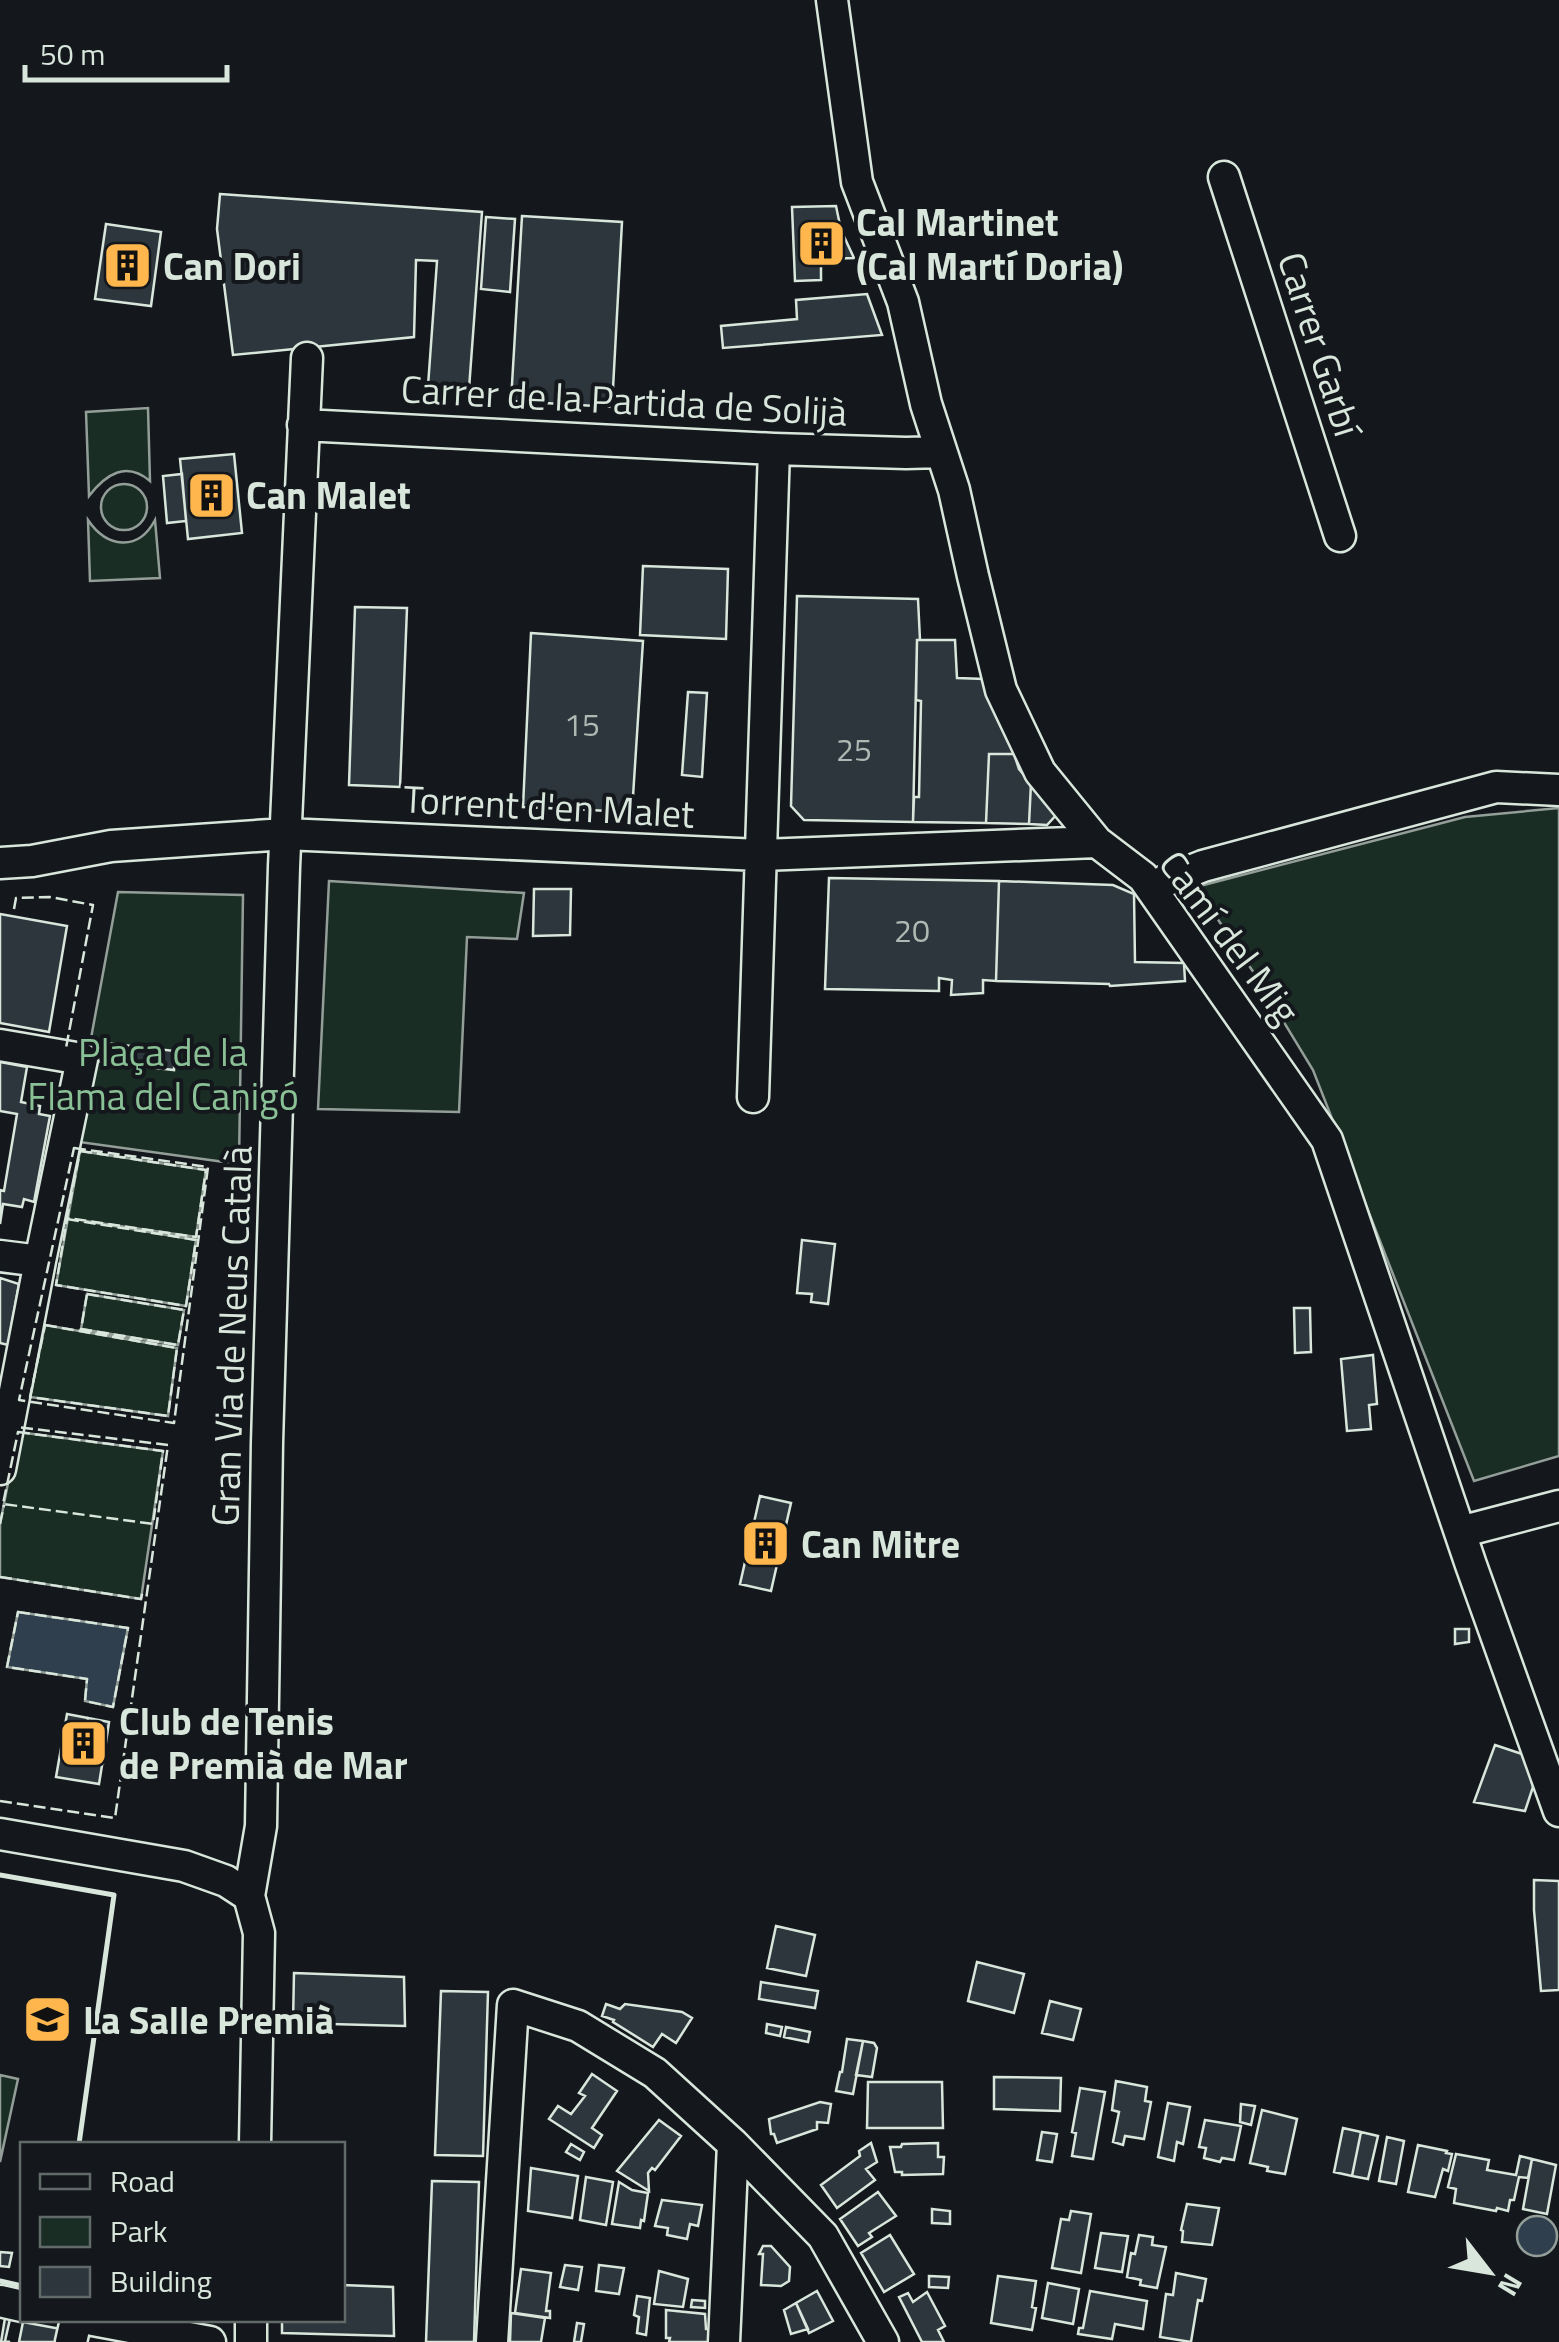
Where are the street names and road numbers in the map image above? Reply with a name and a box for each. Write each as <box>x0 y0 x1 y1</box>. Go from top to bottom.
street label: Carrer Garbí <box>1263 245 1378 446</box>
street label: Carrer de la Partida de Solijà <box>399 359 849 441</box>
street label: Torrent d'en Malet <box>402 769 696 843</box>
street label: Camí del Mig <box>1145 838 1315 1036</box>
street label: Gran Via de Neus Català <box>195 1145 267 1527</box>

